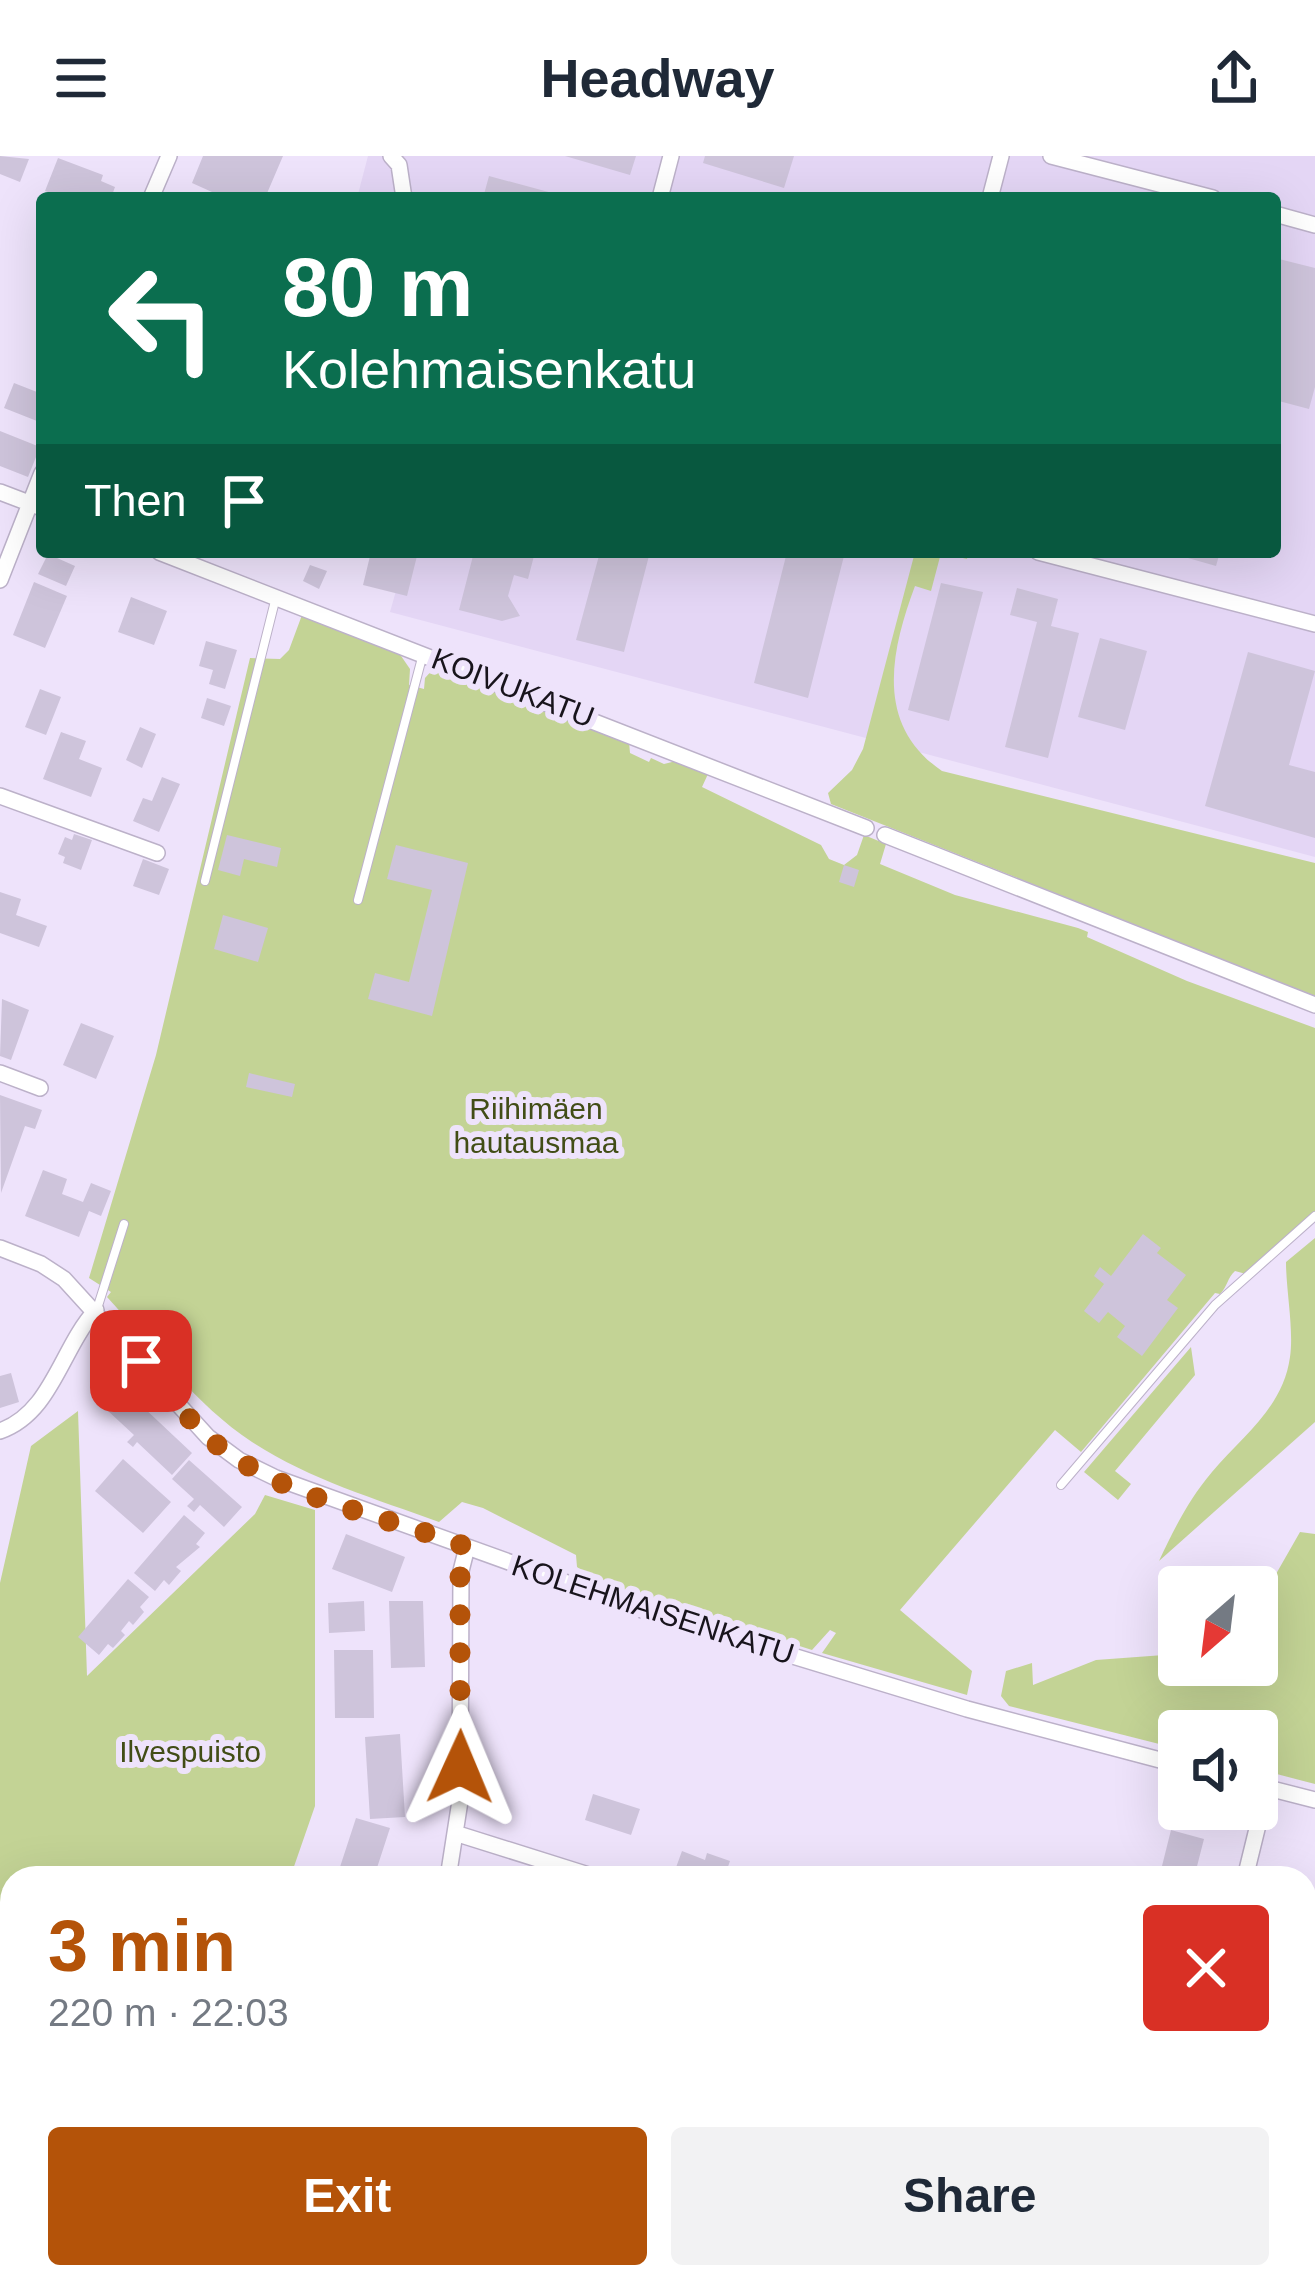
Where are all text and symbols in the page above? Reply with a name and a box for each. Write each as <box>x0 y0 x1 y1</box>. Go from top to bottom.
icon: menu <box>48 45 114 111</box>
icon: share <box>1201 45 1267 111</box>
text: Headway <box>540 48 775 108</box>
icon: left <box>84 240 240 396</box>
text: 80 m <box>282 240 473 334</box>
text: Kolehmaisenkatu <box>282 339 696 399</box>
icon: arrive <box>211 468 277 534</box>
text: Then <box>84 475 187 526</box>
street label: KOIVUKATU <box>427 641 599 734</box>
park label: Riihimäen hautausmaa <box>453 1092 619 1159</box>
pin <box>90 1310 192 1412</box>
icon: arrive <box>108 1328 174 1394</box>
street label: KOLEHMAISENKATU <box>508 1548 798 1671</box>
north arrow <box>1158 1566 1278 1686</box>
map controls <box>1158 1566 1278 1830</box>
position arrow <box>397 1704 523 1830</box>
button: sound <box>1158 1710 1278 1830</box>
park label: Ilvespuisto <box>119 1735 261 1768</box>
button: close <box>1143 1905 1269 2031</box>
text: 3 min <box>48 1906 236 1986</box>
text: 220 m · 22:03 <box>48 1991 289 2034</box>
button: Exit <box>48 2127 647 2265</box>
button: Share <box>671 2127 1269 2265</box>

